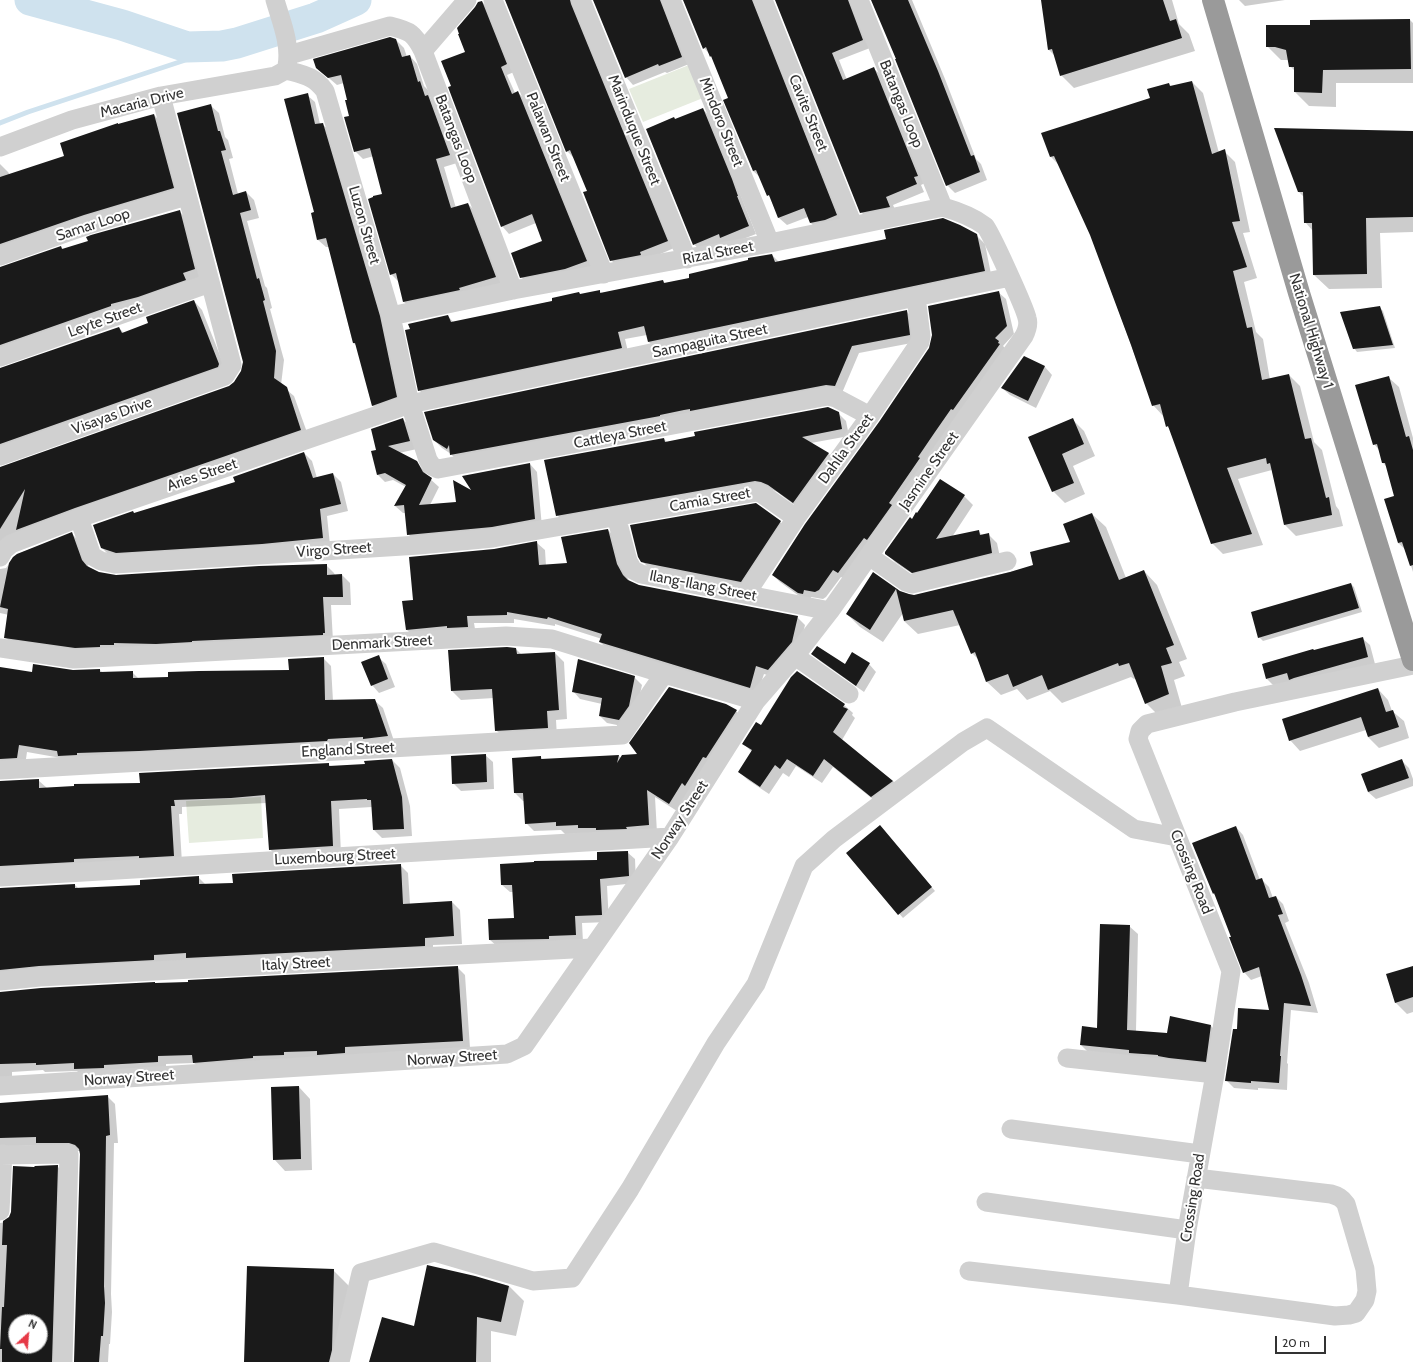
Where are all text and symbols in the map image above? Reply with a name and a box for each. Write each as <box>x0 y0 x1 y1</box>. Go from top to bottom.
street label: Batangas Loop <box>875 57 927 151</box>
street label: Marinduque Street <box>604 72 664 188</box>
street label: Cavite Street <box>784 72 832 154</box>
street label: Mindoro Street <box>695 75 747 169</box>
street label: Macaria Drive <box>98 84 186 122</box>
street label: Palawan Street <box>522 90 574 184</box>
street label: Batangas Loop <box>431 92 481 186</box>
street label: Luzon Street <box>344 184 384 266</box>
street label: Samar Loop <box>54 205 132 245</box>
street label: Rizal Street <box>681 237 755 269</box>
street label: National Highway 1 <box>1285 271 1337 391</box>
street label: Leyte Street <box>66 298 144 342</box>
street label: Sampaguita Street <box>651 320 769 362</box>
street label: Visayas Drive <box>69 393 155 439</box>
street label: Dahlia Street <box>815 411 877 487</box>
street label: Cattleya Street <box>572 417 668 453</box>
street label: Jasmine Street <box>895 428 963 514</box>
street label: Aries Street <box>165 455 239 495</box>
street label: Camia Street <box>668 484 752 516</box>
street label: Virgo Street <box>296 538 372 562</box>
street label: Ilang-Ilang Street <box>648 567 758 605</box>
street label: Denmark Street <box>331 631 433 655</box>
street label: England Street <box>301 739 395 761</box>
street label: Norway Street <box>648 777 712 863</box>
street label: Crossing Road <box>1166 827 1216 917</box>
street label: Luxembourg Street <box>274 845 396 869</box>
street label: Italy Street <box>261 953 331 975</box>
street label: Norway Street <box>406 1046 498 1070</box>
street label: Norway Street <box>83 1066 175 1090</box>
street label: Crossing Road <box>1177 1152 1209 1244</box>
north arrow <box>8 1314 48 1354</box>
text: N <box>26 1316 39 1332</box>
scale bar <box>1277 1328 1328 1354</box>
text: 20 m <box>1282 1335 1310 1350</box>

